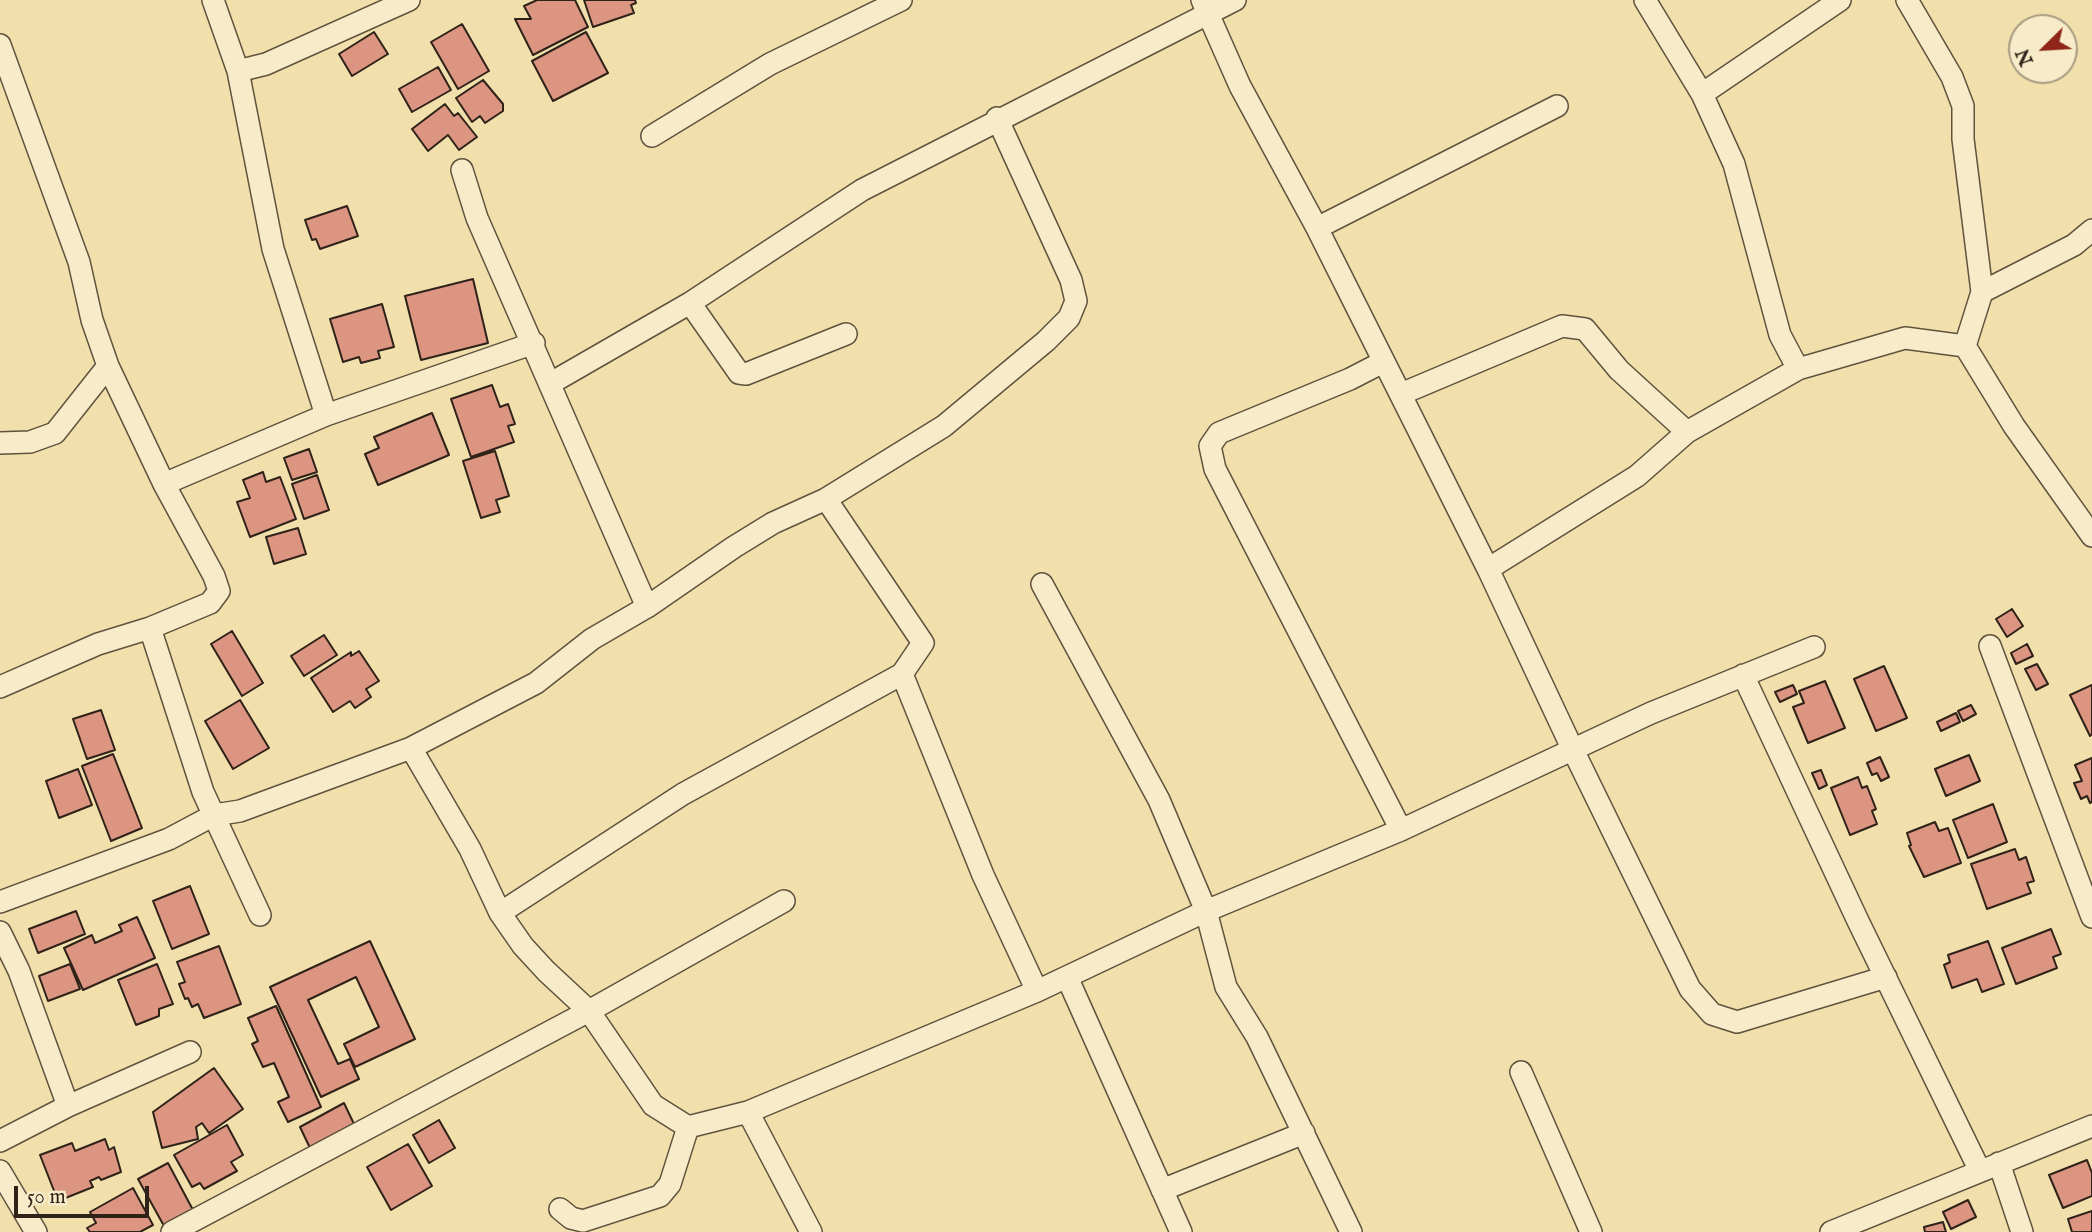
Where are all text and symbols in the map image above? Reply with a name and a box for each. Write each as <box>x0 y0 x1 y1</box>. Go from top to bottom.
north arrow <box>2008 14 2078 84</box>
text: N <box>2011 44 2040 69</box>
scale bar <box>18 1172 152 1216</box>
text: 50 m <box>27 1184 66 1211</box>

